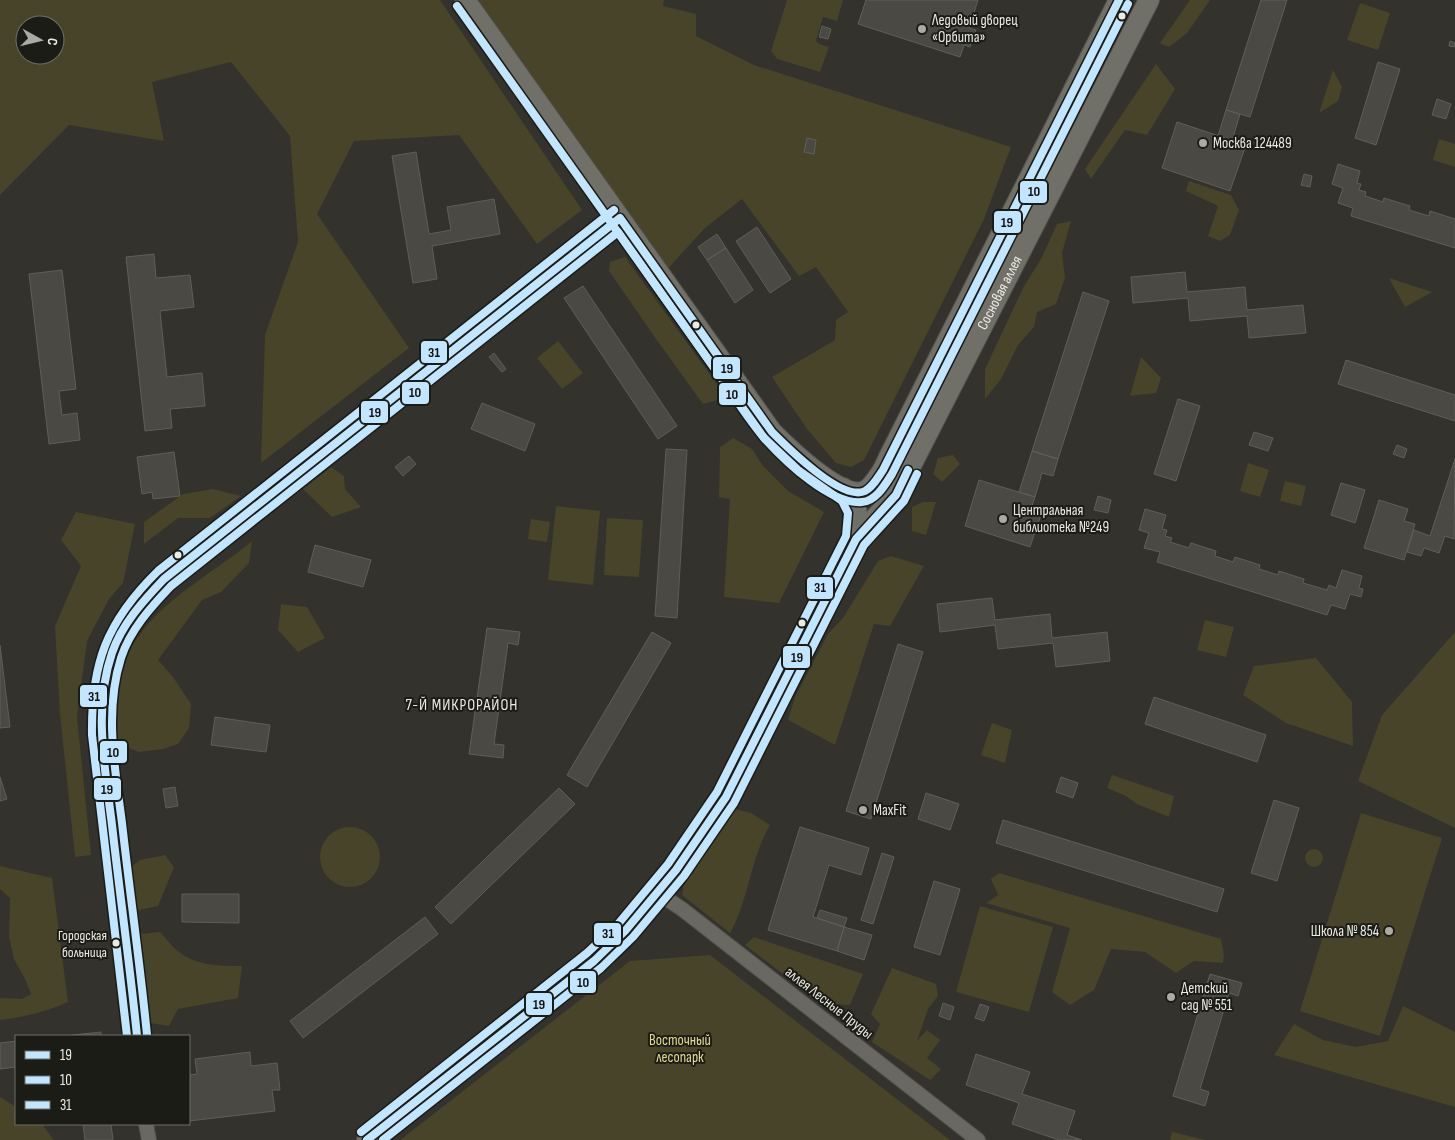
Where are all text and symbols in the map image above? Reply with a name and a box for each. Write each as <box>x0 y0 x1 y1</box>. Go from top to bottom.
place label: Ледовый дворец «Орбита» <box>931 11 1018 47</box>
unlabelled marker <box>1117 11 1127 21</box>
north arrow <box>15 15 65 65</box>
marker: Ледовый дворец «Орбита» <box>916 23 928 35</box>
text: С <box>43 37 61 46</box>
place label: Москва 124489 <box>1213 134 1292 153</box>
marker: Москва 124489 <box>1197 137 1209 149</box>
line badge: 10 <box>1019 180 1048 204</box>
text: 10 <box>1028 183 1040 200</box>
line badge: 19 <box>993 210 1022 234</box>
text: 19 <box>1001 214 1013 231</box>
street label: Сосновая аллея <box>973 252 1026 333</box>
unlabelled marker <box>691 320 701 330</box>
line badge: 31 <box>420 340 448 364</box>
text: 31 <box>428 344 440 361</box>
line badge: 19 <box>712 356 741 380</box>
text: 19 <box>721 360 733 377</box>
line badge: 10 <box>401 381 430 405</box>
line badge: 10 <box>718 382 747 406</box>
text: 10 <box>409 384 421 401</box>
text: 10 <box>726 386 738 403</box>
line badge: 19 <box>360 400 389 424</box>
text: 19 <box>369 404 381 421</box>
place label: Центральная библиотека №249 <box>1013 501 1109 537</box>
marker: Центральная библиотека №249 <box>997 513 1009 525</box>
unlabelled marker <box>173 550 183 560</box>
line badge: 31 <box>806 576 834 600</box>
text: 31 <box>814 579 826 596</box>
unlabelled marker <box>797 618 807 628</box>
line badge: 19 <box>782 645 811 669</box>
text: 19 <box>791 649 803 666</box>
line badge: 31 <box>79 684 108 708</box>
text: 31 <box>88 688 100 705</box>
district label: 7-Й МИКРОРАЙОН <box>406 696 518 715</box>
line badge: 10 <box>99 740 128 764</box>
text: 10 <box>107 744 119 761</box>
line badge: 19 <box>93 777 122 801</box>
text: 19 <box>101 781 113 798</box>
place label: MaxFit <box>873 801 907 820</box>
marker: MaxFit <box>857 804 869 816</box>
line badge: 31 <box>593 922 622 946</box>
place label: Школа № 854 <box>1311 922 1379 941</box>
text: 31 <box>602 925 614 942</box>
marker: Школа № 854 <box>1383 925 1395 937</box>
place label: Городская больница <box>58 927 107 961</box>
marker: Городская больница <box>111 938 121 948</box>
street label: аллея Лесные Пруды <box>781 963 877 1043</box>
line badge: 10 <box>569 970 597 994</box>
text: 10 <box>577 974 589 991</box>
place label: Детский сад № 551 <box>1181 979 1233 1015</box>
marker: Детский сад № 551 <box>1165 991 1177 1003</box>
line badge: 19 <box>525 992 553 1016</box>
text: 19 <box>533 996 545 1013</box>
park label: Восточный лесопарк <box>649 1031 711 1067</box>
legend <box>15 1035 190 1125</box>
text: 19 <box>60 1046 72 1065</box>
text: 10 <box>60 1071 72 1090</box>
text: 31 <box>60 1096 72 1115</box>

